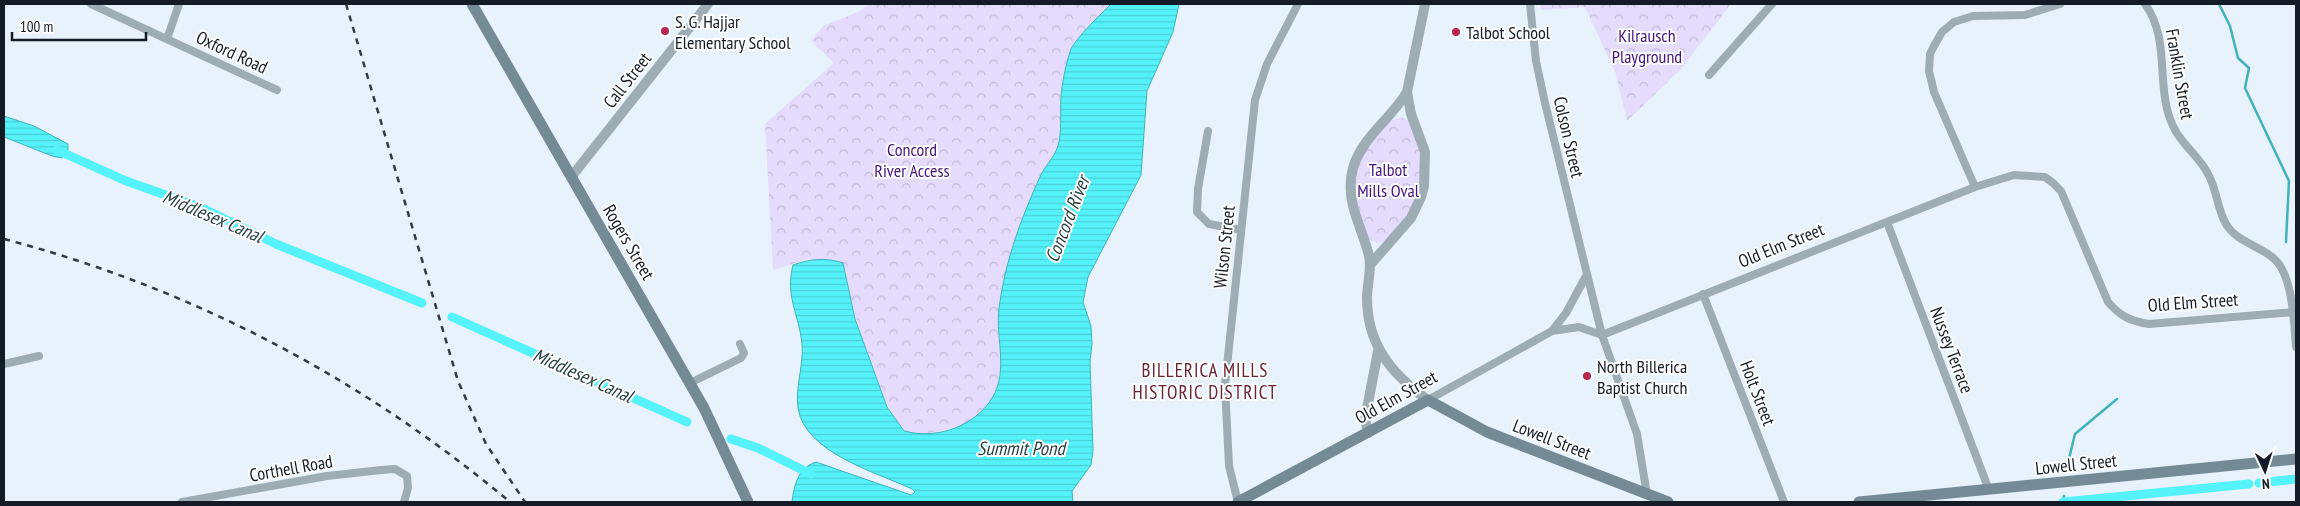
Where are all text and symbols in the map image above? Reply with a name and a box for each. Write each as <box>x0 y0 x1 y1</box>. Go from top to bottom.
scale bar <box>12 10 146 42</box>
place label: S. G. Hajjar Elementary School <box>675 10 791 54</box>
text: 100 m <box>20 17 53 36</box>
place label: Talbot School <box>1466 21 1551 44</box>
park label: Kilrausch Playground <box>1612 24 1682 68</box>
street label: Oxford Road <box>193 25 271 79</box>
marker: S. G. Hajjar Elementary School <box>659 25 671 37</box>
marker: Talbot School <box>1450 26 1462 38</box>
street label: Franklin Street <box>2161 27 2199 121</box>
street label: Call Street <box>598 47 656 113</box>
street label: Colson Street <box>1549 94 1589 180</box>
park label: Concord River Access <box>874 138 950 182</box>
park label: Talbot Mills Oval <box>1357 158 1420 202</box>
water label: Concord River <box>1040 170 1095 266</box>
water label: Middlesex Canal <box>159 184 268 249</box>
street label: Rogers Street <box>598 200 660 284</box>
street label: Wilson Street <box>1208 204 1240 289</box>
street label: Old Elm Street <box>1735 217 1827 273</box>
street label: Old Elm Street <box>2147 287 2239 317</box>
street label: Nussey Terrace <box>1925 304 1979 396</box>
water label: Middlesex Canal <box>529 342 638 408</box>
place label: North Billerica Baptist Church <box>1597 355 1687 399</box>
street label: Holt Street <box>1735 357 1781 429</box>
district label: BILLERICA MILLS HISTORIC DISTRICT <box>1133 358 1277 404</box>
street label: Old Elm Street <box>1351 365 1441 429</box>
marker: North Billerica Baptist Church <box>1581 370 1593 382</box>
street label: Lowell Street <box>1510 414 1594 464</box>
water label: Summit Pond <box>977 436 1067 460</box>
north arrow <box>2240 446 2290 496</box>
street label: Lowell Street <box>2034 448 2118 480</box>
street label: Corthell Road <box>248 449 334 487</box>
text: N <box>2262 475 2270 493</box>

